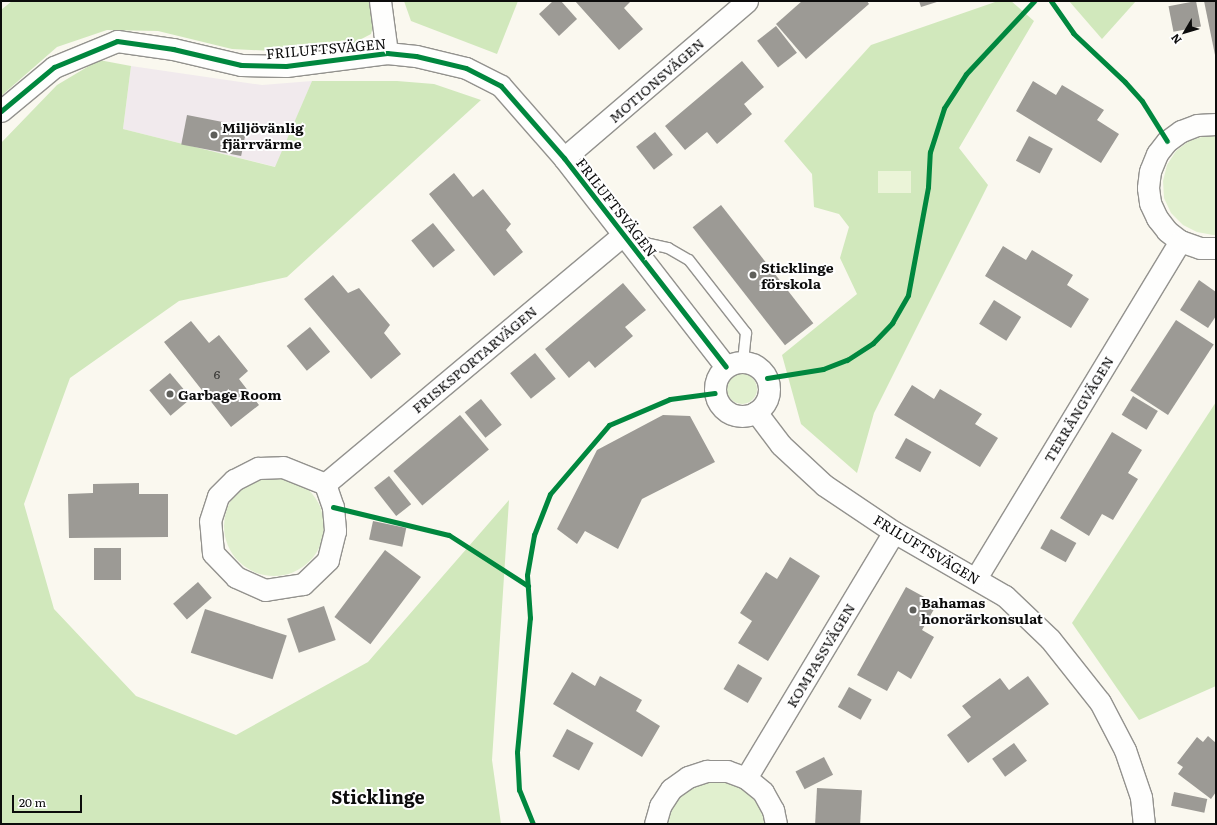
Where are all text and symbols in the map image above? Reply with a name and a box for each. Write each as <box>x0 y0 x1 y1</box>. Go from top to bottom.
north arrow <box>1165 12 1205 52</box>
text: N <box>1166 31 1185 48</box>
street label: FRILUFTSVÄGEN <box>265 34 387 62</box>
street label: MOTIONSVÄGEN <box>605 34 707 126</box>
place label: Miljövänlig fjärrvärme <box>222 119 304 152</box>
marker: Miljövänlig fjärrvärme <box>209 130 219 140</box>
street label: FRILUFTSVÄGEN <box>573 154 661 260</box>
place label: Sticklinge förskola <box>761 259 834 292</box>
marker: Sticklinge förskola <box>748 270 758 280</box>
street label: FRISKSPORTARVÄGEN <box>408 302 540 416</box>
street label: TERRÄNGVÄGEN <box>1040 353 1116 465</box>
house number: 6 <box>214 368 220 382</box>
place label: Garbage Room <box>178 386 281 402</box>
marker: Garbage Room <box>165 389 175 399</box>
street label: FRILUFTSVÄGEN <box>871 511 983 587</box>
place label: Bahamas honorärkonsulat <box>921 594 1043 626</box>
street label: KOMPASSVÄGEN <box>782 600 858 710</box>
marker: Bahamas honorärkonsulat <box>908 605 918 615</box>
district label: Sticklinge <box>331 786 425 808</box>
scale bar <box>14 787 84 813</box>
text: 20 m <box>19 793 46 811</box>

